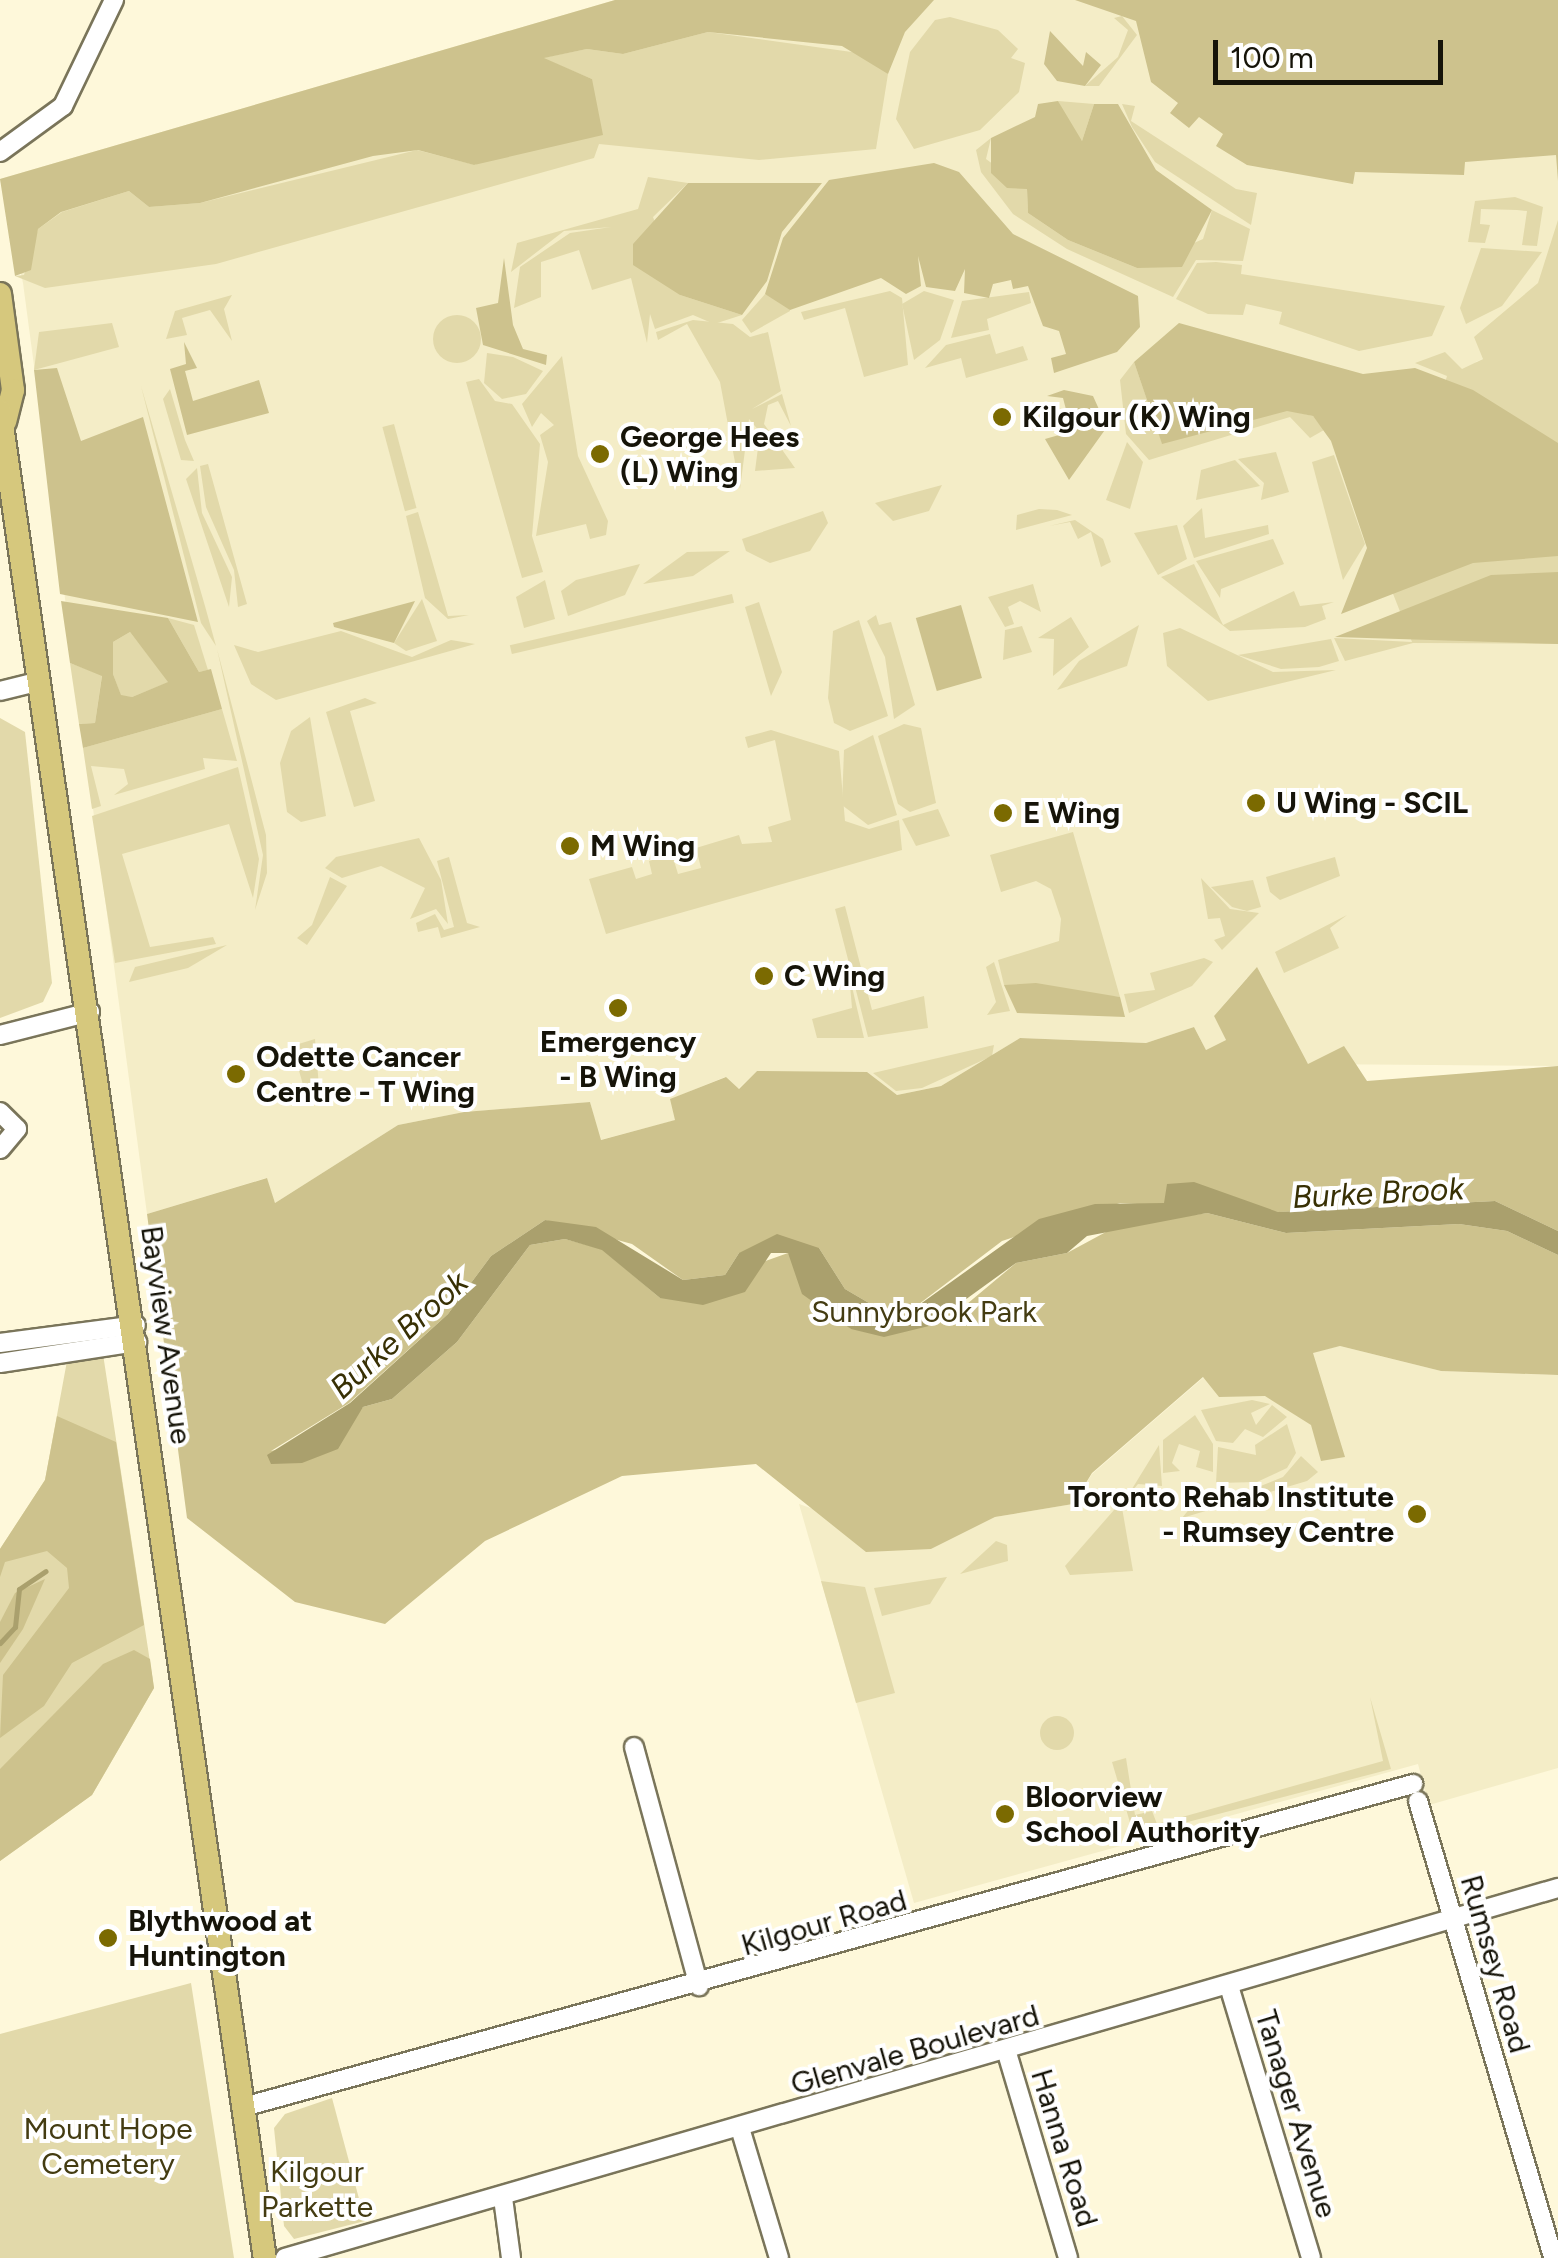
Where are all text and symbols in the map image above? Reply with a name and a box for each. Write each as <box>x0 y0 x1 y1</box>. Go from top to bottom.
scale bar <box>1218 20 1448 82</box>
text: 100 m <box>1230 39 1314 76</box>
place label: Kilgour (K) Wing <box>1022 399 1251 435</box>
marker: Kilgour (K) Wing <box>991 406 1013 428</box>
place label: George Hees (L) Wing <box>620 419 799 490</box>
marker: George Hees (L) Wing <box>589 443 611 465</box>
place label: U Wing - SCIL <box>1276 785 1468 821</box>
marker: U Wing - SCIL <box>1245 792 1267 814</box>
place label: E Wing <box>1023 795 1120 831</box>
marker: E Wing <box>992 802 1014 824</box>
place label: M Wing <box>590 828 695 864</box>
marker: M Wing <box>559 835 581 857</box>
place label: C Wing <box>784 958 885 994</box>
marker: C Wing <box>753 965 775 987</box>
marker: Emergency - B Wing <box>607 997 629 1019</box>
place label: Emergency - B Wing <box>540 1024 696 1094</box>
place label: Odette Cancer Centre - T Wing <box>256 1039 475 1110</box>
marker: Odette Cancer Centre - T Wing <box>225 1063 247 1085</box>
water label: Burke Brook <box>1291 1169 1465 1217</box>
street label: Bayview Avenue <box>133 1224 199 1446</box>
water label: Burke Brook <box>322 1263 476 1407</box>
park label: Sunnybrook Park <box>811 1294 1037 1330</box>
place label: Toronto Rehab Institute - Rumsey Centre <box>1068 1479 1394 1550</box>
marker: Toronto Rehab Institute - Rumsey Centre <box>1404 1501 1430 1527</box>
place label: Bloorview School Authority <box>1025 1779 1260 1850</box>
marker: Bloorview School Authority <box>994 1803 1016 1825</box>
street label: Rumsey Road <box>1452 1871 1538 2057</box>
street label: Kilgour Road <box>737 1882 911 1964</box>
place label: Blythwood at Huntington <box>128 1903 312 1974</box>
marker: Blythwood at Huntington <box>97 1927 119 1949</box>
street label: Glenvale Boulevard <box>787 1997 1043 2103</box>
street label: Tanager Avenue <box>1247 2006 1345 2222</box>
street label: Hanna Road <box>1023 2065 1105 2231</box>
park label: Mount Hope Cemetery <box>23 2111 193 2182</box>
park label: Kilgour Parkette <box>261 2154 373 2224</box>

